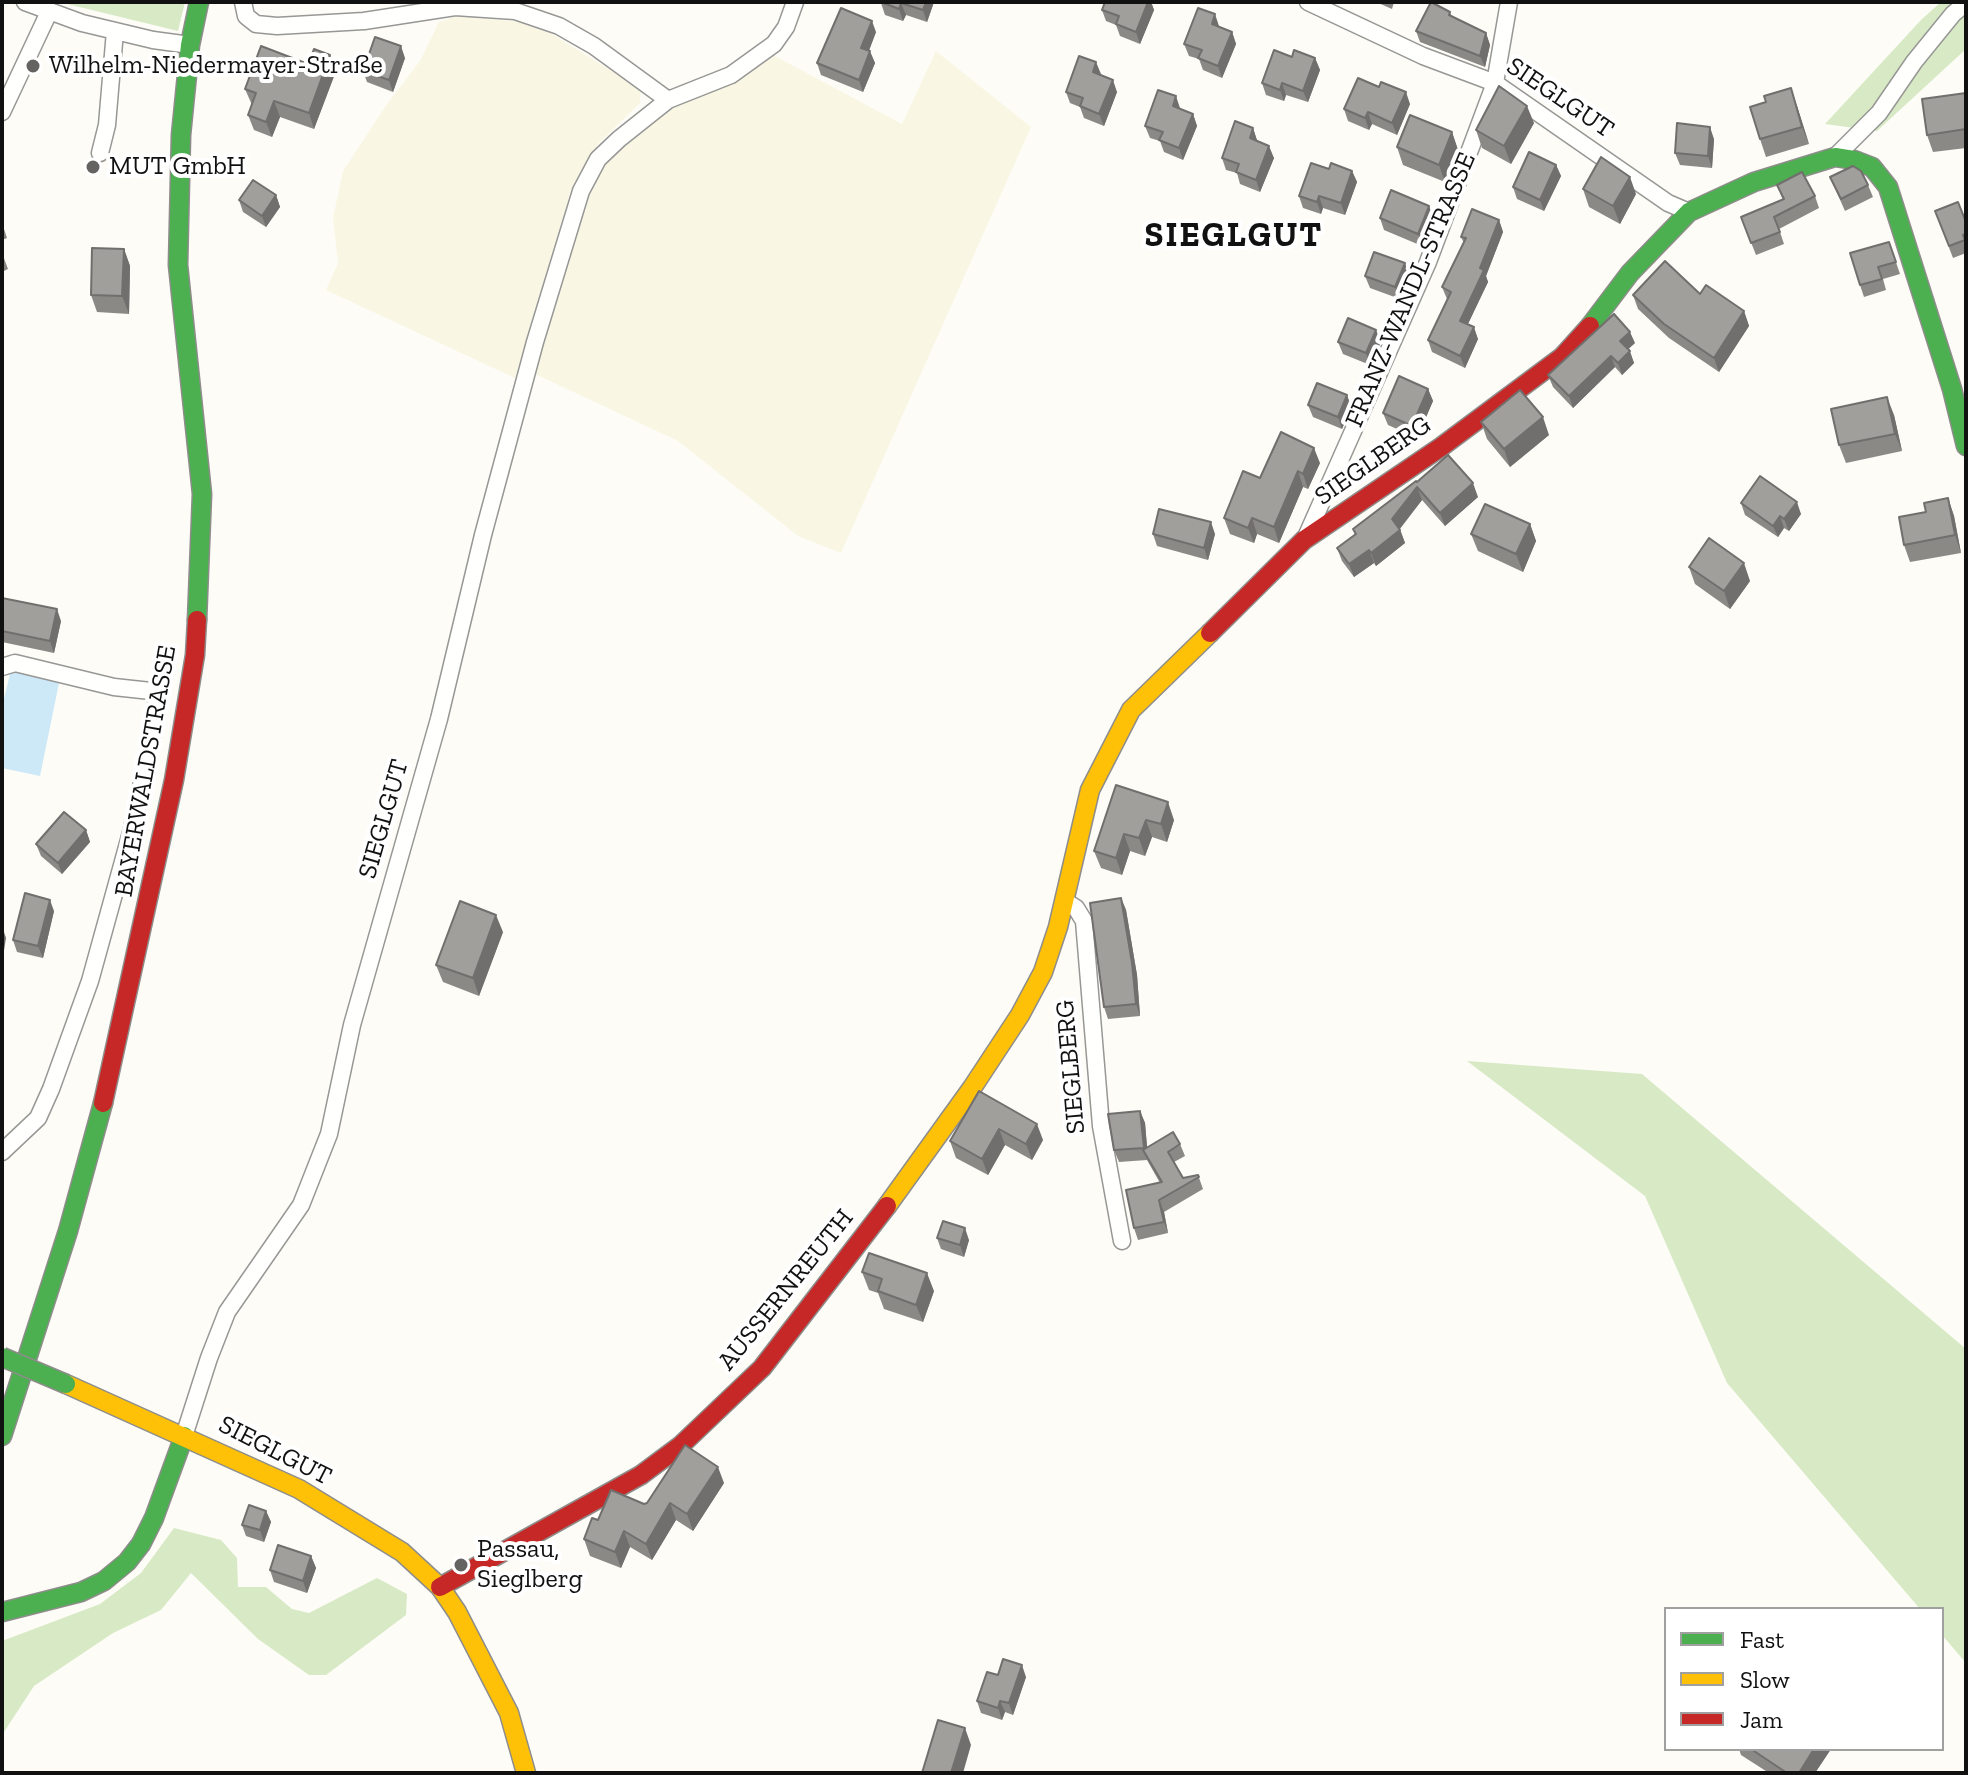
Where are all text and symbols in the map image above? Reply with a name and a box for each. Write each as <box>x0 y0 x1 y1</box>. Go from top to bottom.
place label: Wilhelm-Niedermayer-Straße <box>49 50 383 82</box>
street label: SIEGLGUT <box>1501 51 1619 145</box>
marker: Wilhelm-Niedermayer-Straße <box>24 57 42 75</box>
street label: FRANZ-WANDL-STRASSE <box>1339 148 1483 432</box>
place label: MUT GmbH <box>109 151 246 183</box>
marker: MUT GmbH <box>84 158 102 176</box>
district label: SIEGLGUT <box>1145 216 1323 256</box>
street label: SIEGLBERG <box>1309 410 1437 512</box>
street label: BAYERWALDSTRASSE <box>109 643 183 899</box>
street label: SIEGLGUT <box>352 756 416 882</box>
street label: SIEGLBERG <box>1050 999 1092 1135</box>
street label: AUSSERNREUTH <box>711 1203 861 1377</box>
street label: SIEGLGUT <box>213 1409 337 1493</box>
place label: Passau, Sieglberg <box>477 1534 583 1596</box>
marker: Passau, Sieglberg <box>452 1556 470 1574</box>
legend <box>1664 1607 1944 1751</box>
text: Fast <box>1740 1625 1784 1654</box>
text: Slow <box>1740 1665 1790 1694</box>
text: Jam <box>1740 1705 1783 1734</box>

